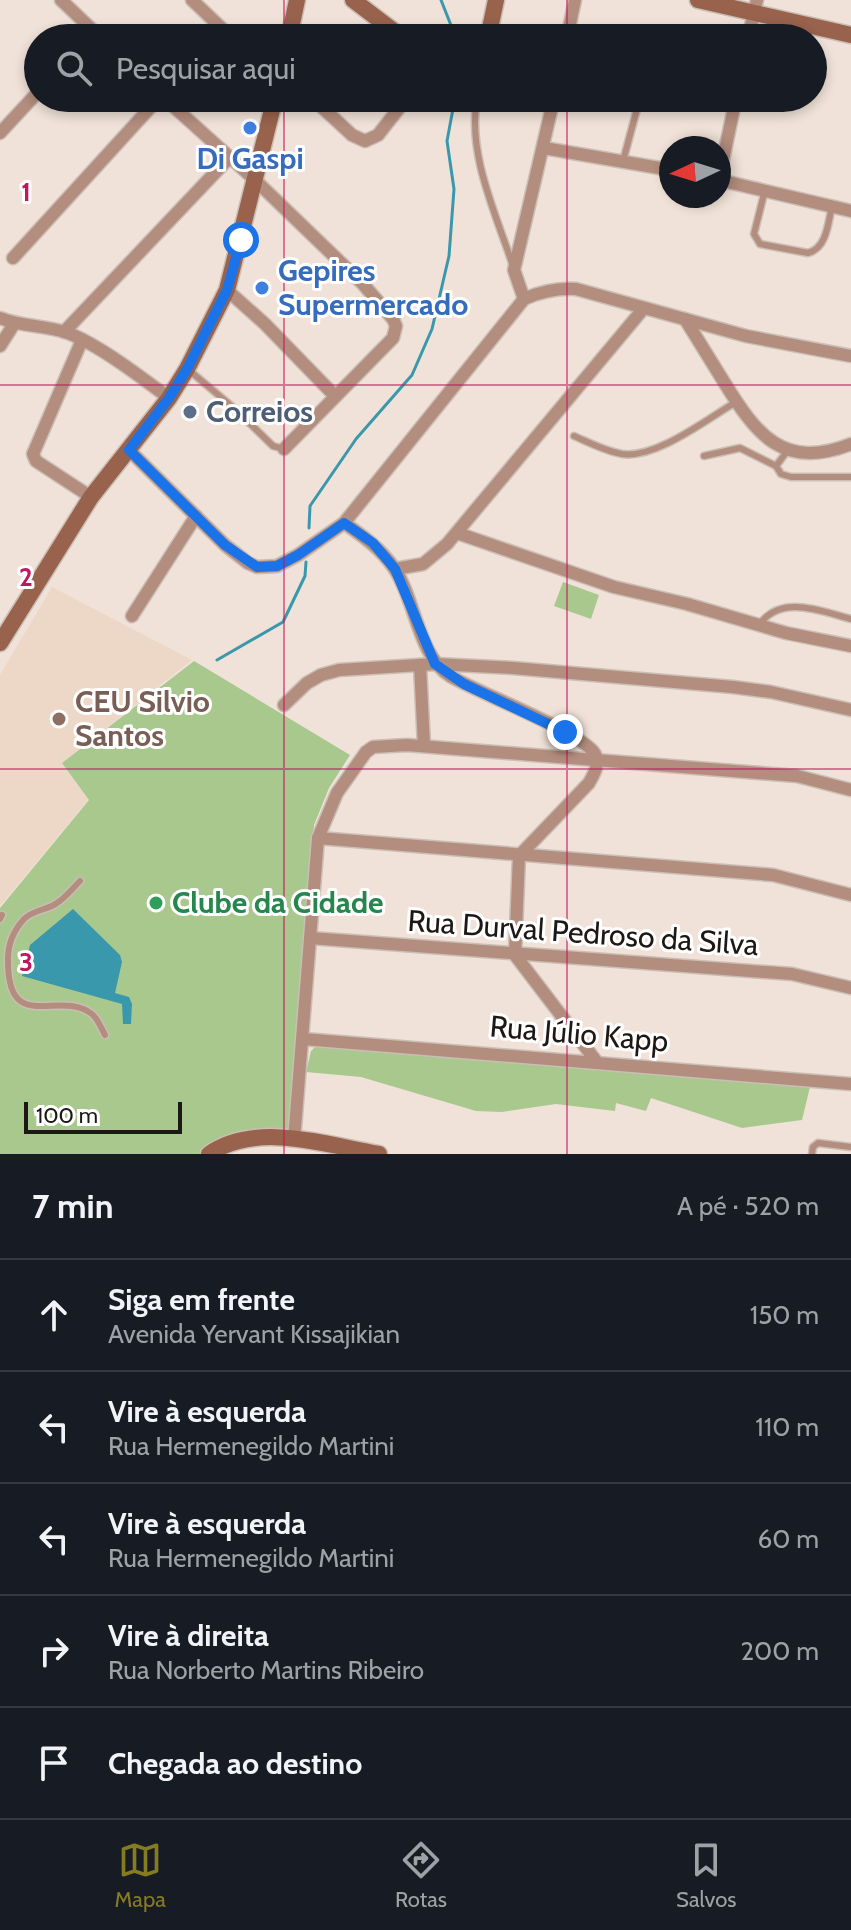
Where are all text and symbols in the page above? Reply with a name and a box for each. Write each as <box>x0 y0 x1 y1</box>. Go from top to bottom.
search box <box>24 24 827 112</box>
icon: search <box>52 46 96 90</box>
text: Pesquisar aqui <box>116 50 296 87</box>
marker: Di Gaspi <box>241 119 259 137</box>
north arrow <box>659 136 731 208</box>
place label: Di Gaspi <box>196 140 304 177</box>
text: 1 <box>21 176 31 208</box>
route start <box>223 222 259 258</box>
place label: Gepires Supermercado <box>278 252 468 323</box>
marker: Gepires Supermercado <box>253 279 271 297</box>
place label: Correios <box>206 393 313 430</box>
marker: Correios <box>181 403 199 421</box>
text: 2 <box>19 561 33 593</box>
place label: CEU Silvio Santos <box>75 683 210 754</box>
marker: CEU Silvio Santos <box>50 710 68 728</box>
route end <box>547 714 583 750</box>
place label: Clube da Cidade <box>172 884 384 921</box>
marker: Clube da Cidade <box>147 894 165 912</box>
street label: Rua Durval Pedroso da Silva <box>406 902 760 963</box>
text: 3 <box>19 946 33 978</box>
street label: Rua Júlio Kapp <box>488 1007 670 1060</box>
scale bar <box>24 1098 182 1134</box>
text: 100 m <box>36 1102 98 1129</box>
text: 7 min <box>32 1185 113 1227</box>
text: A pé · 520 m <box>677 1190 819 1222</box>
text: Siga em frente <box>108 1281 295 1318</box>
icon: ahead <box>32 1293 76 1337</box>
text: 150 m <box>750 1299 819 1331</box>
text: Avenida Yervant Kissajikian <box>108 1318 400 1350</box>
text: Vire à esquerda <box>108 1393 306 1430</box>
icon: left <box>32 1405 76 1449</box>
text: 110 m <box>755 1411 819 1443</box>
text: Rua Hermenegildo Martini <box>108 1430 394 1462</box>
text: Vire à esquerda <box>108 1505 306 1542</box>
icon: left <box>32 1517 76 1561</box>
text: 60 m <box>757 1523 819 1555</box>
text: Rua Hermenegildo Martini <box>108 1542 394 1574</box>
text: Vire à direita <box>108 1617 269 1654</box>
icon: right <box>32 1629 76 1673</box>
text: 200 m <box>740 1635 819 1667</box>
text: Rua Norberto Martins Ribeiro <box>108 1654 424 1686</box>
icon: arrive <box>32 1741 76 1785</box>
text: Chegada ao destino <box>108 1745 362 1782</box>
tab: Mapa <box>115 1838 166 1913</box>
tab: Rotas <box>395 1838 447 1913</box>
tab: Salvos <box>676 1838 736 1913</box>

